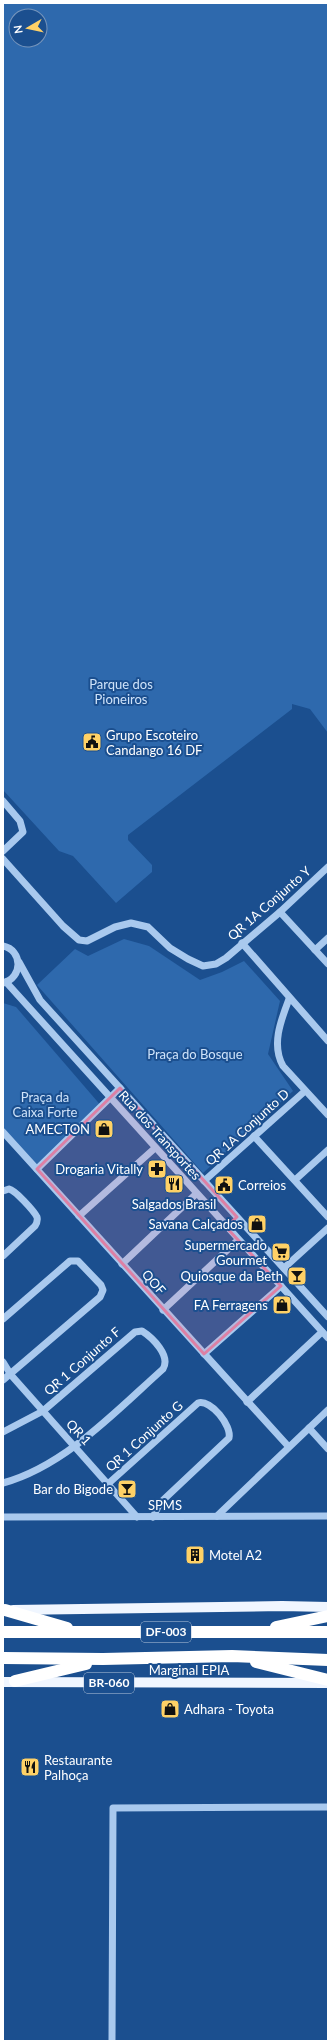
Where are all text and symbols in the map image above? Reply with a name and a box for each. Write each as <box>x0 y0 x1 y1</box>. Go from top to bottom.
north arrow <box>8 8 48 48</box>
text: N <box>11 24 25 35</box>
park label: Parque dos Pioneiros <box>89 676 153 707</box>
place label: Grupo Escoteiro Candango 16 DF <box>106 727 202 758</box>
public building icon: Grupo Escoteiro Candango 16 DF <box>81 731 103 753</box>
street label: QR 1A Conjunto Y <box>224 862 314 943</box>
park label: Praça do Bosque <box>147 1046 243 1062</box>
street label: QR 1A Conjunto D <box>202 1085 292 1169</box>
street label: Rua dos Transportes <box>116 1087 205 1183</box>
park label: Praça da Caixa Forte <box>13 1089 78 1120</box>
shop icon: AMECTON <box>93 1118 115 1140</box>
place label: AMECTON <box>26 1121 90 1137</box>
pharmacy icon: Drogaria Vitally <box>146 1158 168 1180</box>
place label: Drogaria Vitally <box>55 1161 143 1177</box>
restaurant icon: Salgados Brasil <box>163 1173 185 1195</box>
public building icon: Correios <box>213 1174 235 1196</box>
place label: Correios <box>238 1177 286 1193</box>
place label: Salgados Brasil <box>132 1196 216 1212</box>
shop icon: Savana Calçados <box>246 1213 268 1235</box>
place label: Savana Calçados <box>148 1216 243 1232</box>
place label: Supermercado Gourmet <box>185 1237 267 1268</box>
supermarket icon: Supermercado Gourmet <box>270 1241 292 1263</box>
bar icon: Quiosque da Beth <box>286 1265 308 1287</box>
street label: QOF <box>139 1266 169 1298</box>
place label: Quiosque da Beth <box>180 1268 283 1284</box>
shop icon: FA Ferragens <box>271 1294 293 1316</box>
place label: FA Ferragens <box>194 1297 268 1313</box>
street label: QR 1 Conjunto F <box>40 1323 124 1399</box>
street label: QR 1 Conjunto G <box>102 1397 186 1475</box>
street label: QR 1 <box>63 1416 95 1448</box>
bar icon: Bar do Bigode <box>116 1478 138 1500</box>
place label: Bar do Bigode <box>33 1481 113 1497</box>
street label: SPMS <box>148 1497 182 1513</box>
building icon: Motel A2 <box>184 1544 206 1566</box>
place label: Motel A2 <box>209 1547 262 1563</box>
road number: DF-003 <box>141 1622 191 1642</box>
street label: Marginal EPIA <box>149 1662 230 1678</box>
road number: BR-060 <box>84 1673 134 1693</box>
shop icon: Adhara - Toyota <box>159 1698 181 1720</box>
place label: Adhara - Toyota <box>184 1701 274 1717</box>
place label: Restaurante Palhoça <box>44 1752 112 1783</box>
restaurant icon: Restaurante Palhoça <box>19 1756 41 1778</box>

